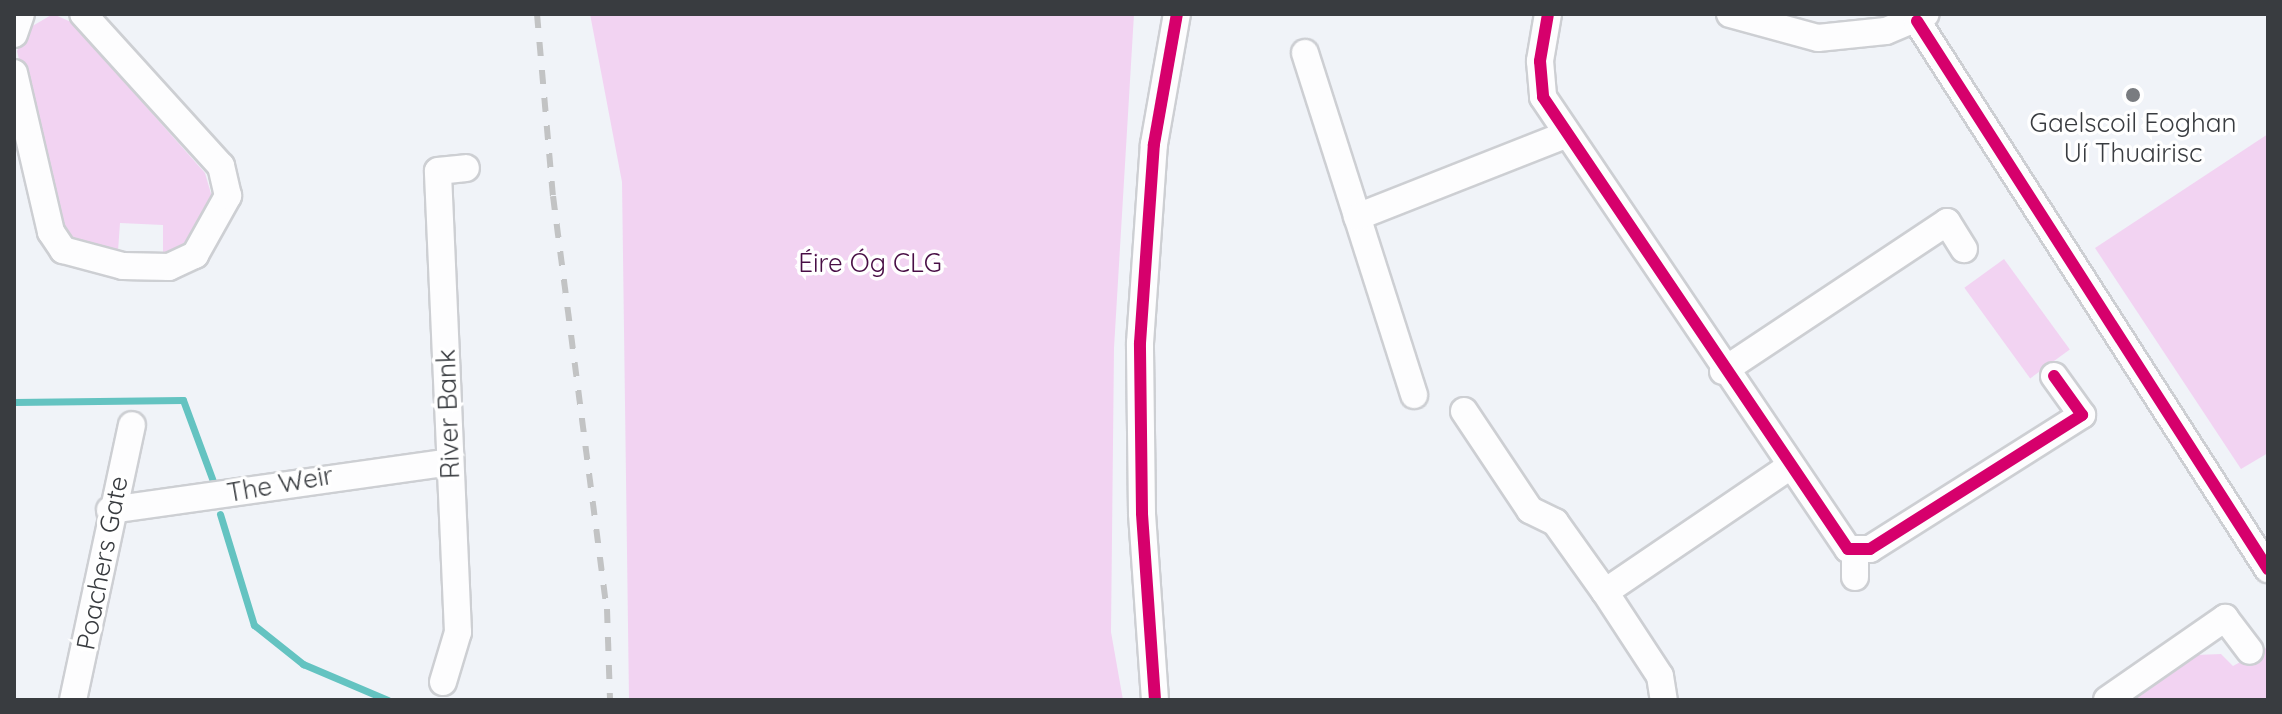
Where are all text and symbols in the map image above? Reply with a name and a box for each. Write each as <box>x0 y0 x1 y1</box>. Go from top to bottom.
marker: Gaelscoil Eoghan Uí Thuairisc <box>2124 86 2142 104</box>
place label: Gaelscoil Eoghan Uí Thuairisc <box>2030 107 2236 168</box>
park label: Éire Óg CLG <box>798 247 942 279</box>
street label: River Bank <box>430 348 466 480</box>
street label: The Weir <box>224 459 336 509</box>
street label: Poachers Gate <box>70 473 134 653</box>

